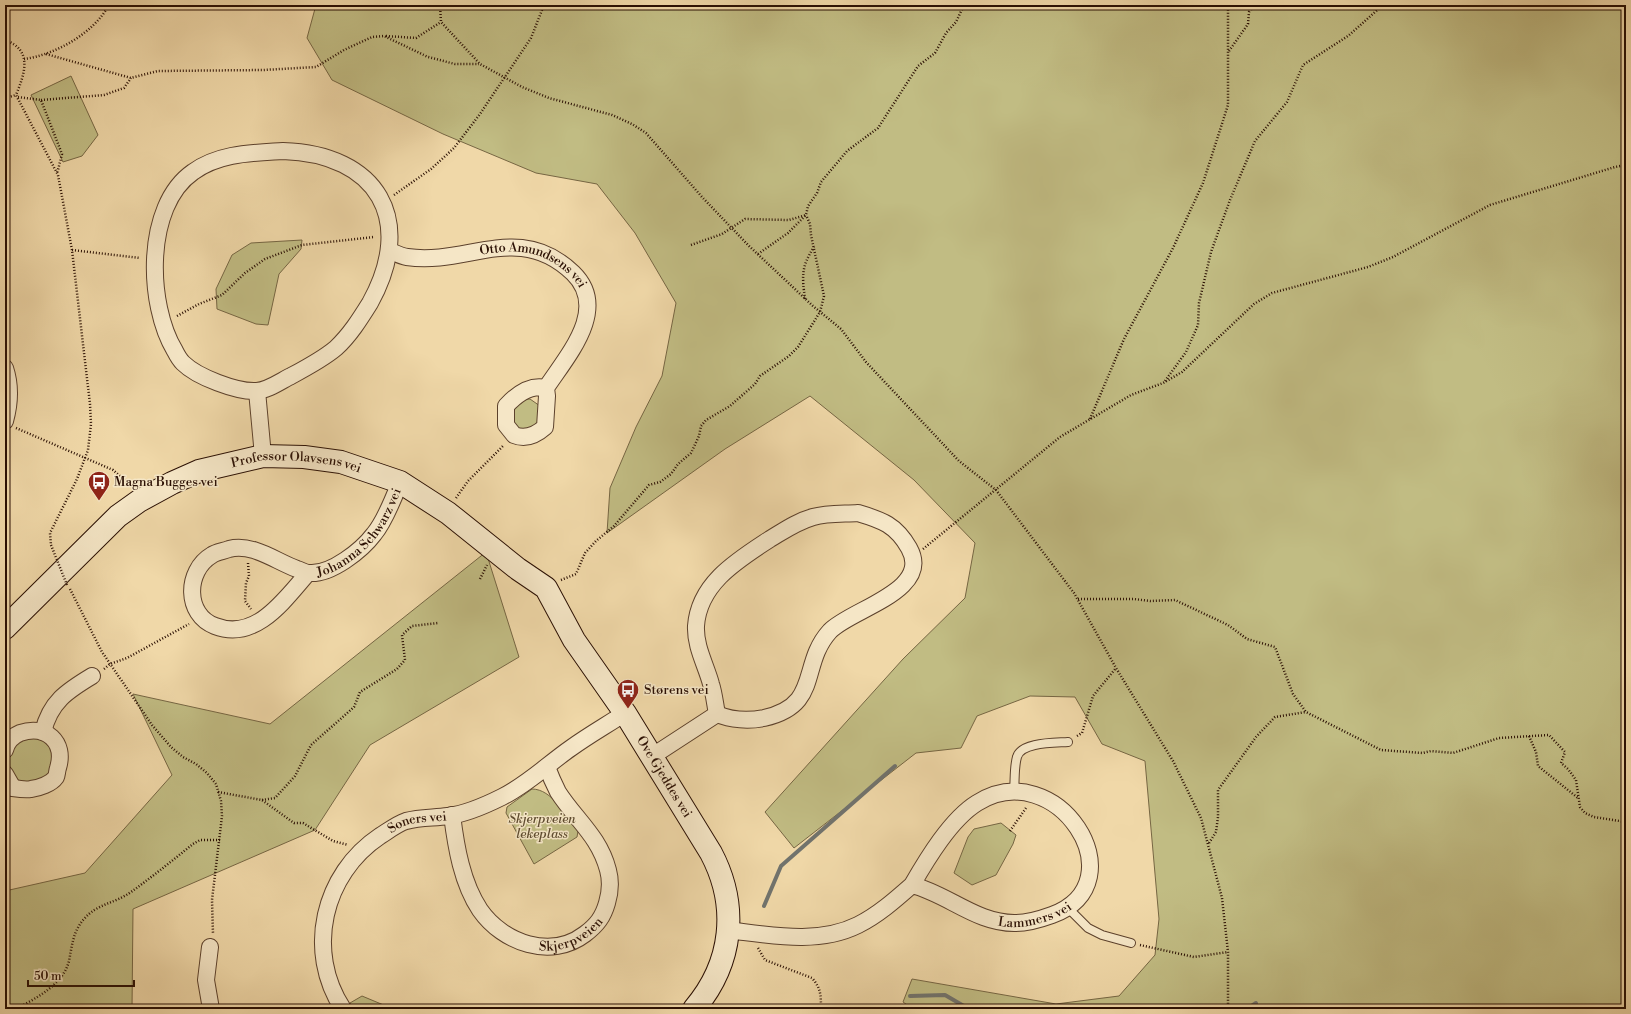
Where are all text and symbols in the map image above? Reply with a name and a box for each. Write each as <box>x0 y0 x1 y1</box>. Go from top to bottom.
street label: Otto Amundsens vei <box>478 239 590 291</box>
street label: Professor Olavsens vei <box>229 448 363 476</box>
bus stop icon: Magna Bugges vei <box>86 469 112 502</box>
place label: Magna Bugges vei <box>114 474 218 490</box>
street label: Johanna Schwarz vei <box>314 486 405 581</box>
bus stop icon: Størens vei <box>615 677 641 710</box>
place label: Størens vei <box>644 682 709 698</box>
street label: Ove Gjeddes vei <box>633 733 695 821</box>
street label: Soners vei <box>385 808 447 837</box>
park label: Skjerpveien lekeplass <box>508 811 576 842</box>
street label: Lammers vei <box>997 899 1075 931</box>
street label: Skjerpveien <box>538 914 607 955</box>
scale bar <box>28 962 134 988</box>
text: 50 m <box>34 969 62 984</box>

